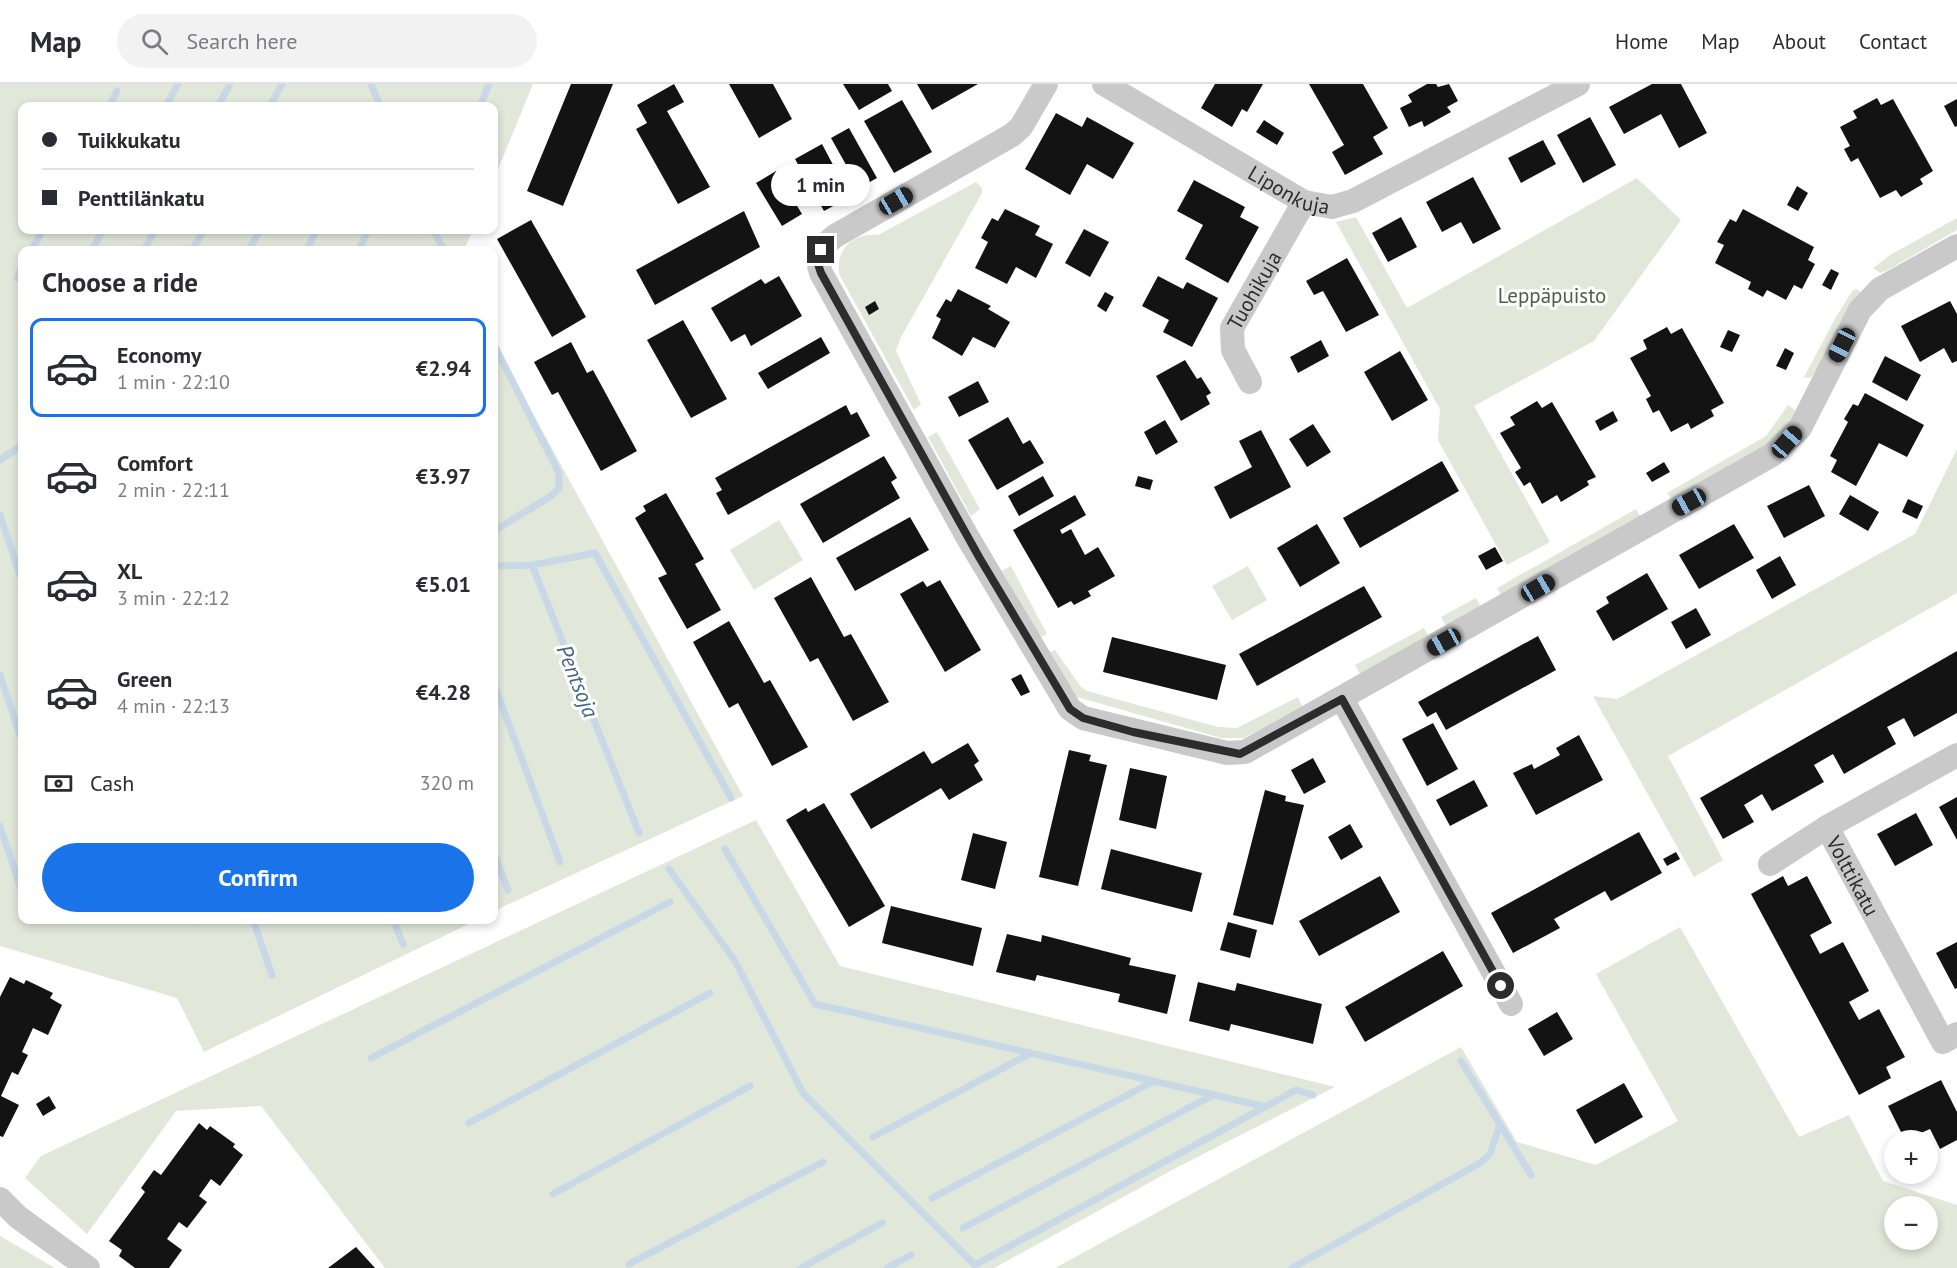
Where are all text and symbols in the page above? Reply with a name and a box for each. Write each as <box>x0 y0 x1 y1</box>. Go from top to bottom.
search box <box>117 14 537 68</box>
text: Map <box>30 23 81 60</box>
icon: search <box>138 25 171 58</box>
text: Search here <box>186 27 297 55</box>
text: Home <box>1615 28 1668 55</box>
text: Map <box>1701 28 1740 55</box>
text: About <box>1773 28 1826 55</box>
text: Contact <box>1859 28 1927 55</box>
text: Tuikkukatu <box>78 126 181 154</box>
street label: Liponkuja <box>1244 159 1332 220</box>
callout: 1 min <box>772 163 870 205</box>
text: 1 min <box>796 172 845 198</box>
text: Penttilänkatu <box>78 184 205 212</box>
car <box>876 184 916 218</box>
route end <box>807 236 834 263</box>
street label: Tuohikuja <box>1220 246 1287 334</box>
text: Choose a ride <box>42 265 198 299</box>
park label: Leppäpuisto <box>1498 282 1606 309</box>
car <box>1826 325 1858 365</box>
icon: car <box>45 341 99 395</box>
text: Economy <box>117 341 201 369</box>
text: €2.94 <box>416 354 471 382</box>
text: 1 min · 22:10 <box>117 369 230 395</box>
car <box>1768 423 1806 461</box>
icon: car <box>45 449 99 503</box>
text: Comfort <box>117 449 193 477</box>
text: €3.97 <box>416 462 471 490</box>
text: 2 min · 22:11 <box>117 477 230 503</box>
car <box>1669 485 1709 519</box>
icon: car <box>45 557 99 611</box>
text: XL <box>117 557 142 585</box>
text: €5.01 <box>416 570 471 598</box>
car <box>1518 571 1558 605</box>
text: 3 min · 22:12 <box>117 585 230 611</box>
car <box>1424 625 1464 659</box>
water label: Pentsoja <box>551 640 605 722</box>
icon: car <box>45 665 99 719</box>
text: Green <box>117 665 172 693</box>
text: €4.28 <box>416 678 471 706</box>
text: 4 min · 22:13 <box>117 693 230 719</box>
icon: cash <box>42 767 75 800</box>
text: Cash <box>90 769 134 797</box>
text: 320 m <box>420 770 474 796</box>
street label: Volttikatu <box>1820 830 1886 920</box>
button: Confirm <box>42 843 474 912</box>
route start <box>1487 972 1514 999</box>
map controls <box>1884 1130 1938 1250</box>
button: + <box>1884 1130 1938 1184</box>
button: − <box>1884 1196 1938 1250</box>

